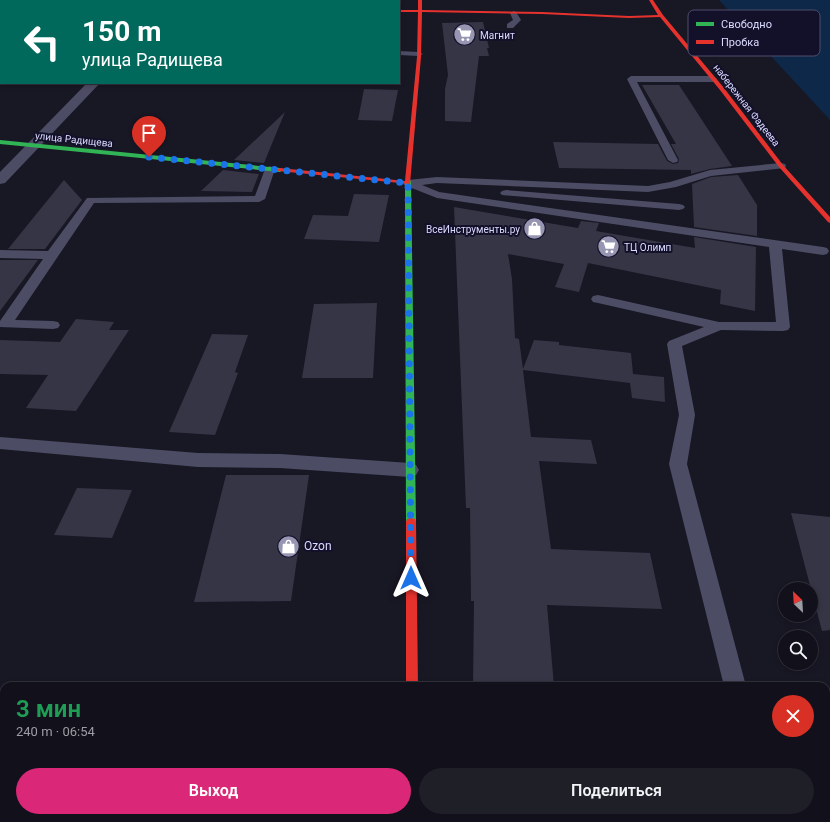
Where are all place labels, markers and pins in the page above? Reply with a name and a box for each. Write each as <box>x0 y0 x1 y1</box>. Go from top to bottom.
supermarket icon: Магнит <box>451 22 477 48</box>
place label: Магнит <box>480 30 515 41</box>
pin <box>132 116 166 157</box>
shop icon: ВсеИнструменты.ру <box>522 216 548 242</box>
place label: ВсеИнструменты.ру <box>426 224 520 235</box>
supermarket icon: ТЦ Олимп <box>595 234 621 260</box>
place label: ТЦ Олимп <box>624 242 672 253</box>
shop icon: Ozon <box>276 533 302 559</box>
place label: Ozon <box>304 539 332 553</box>

